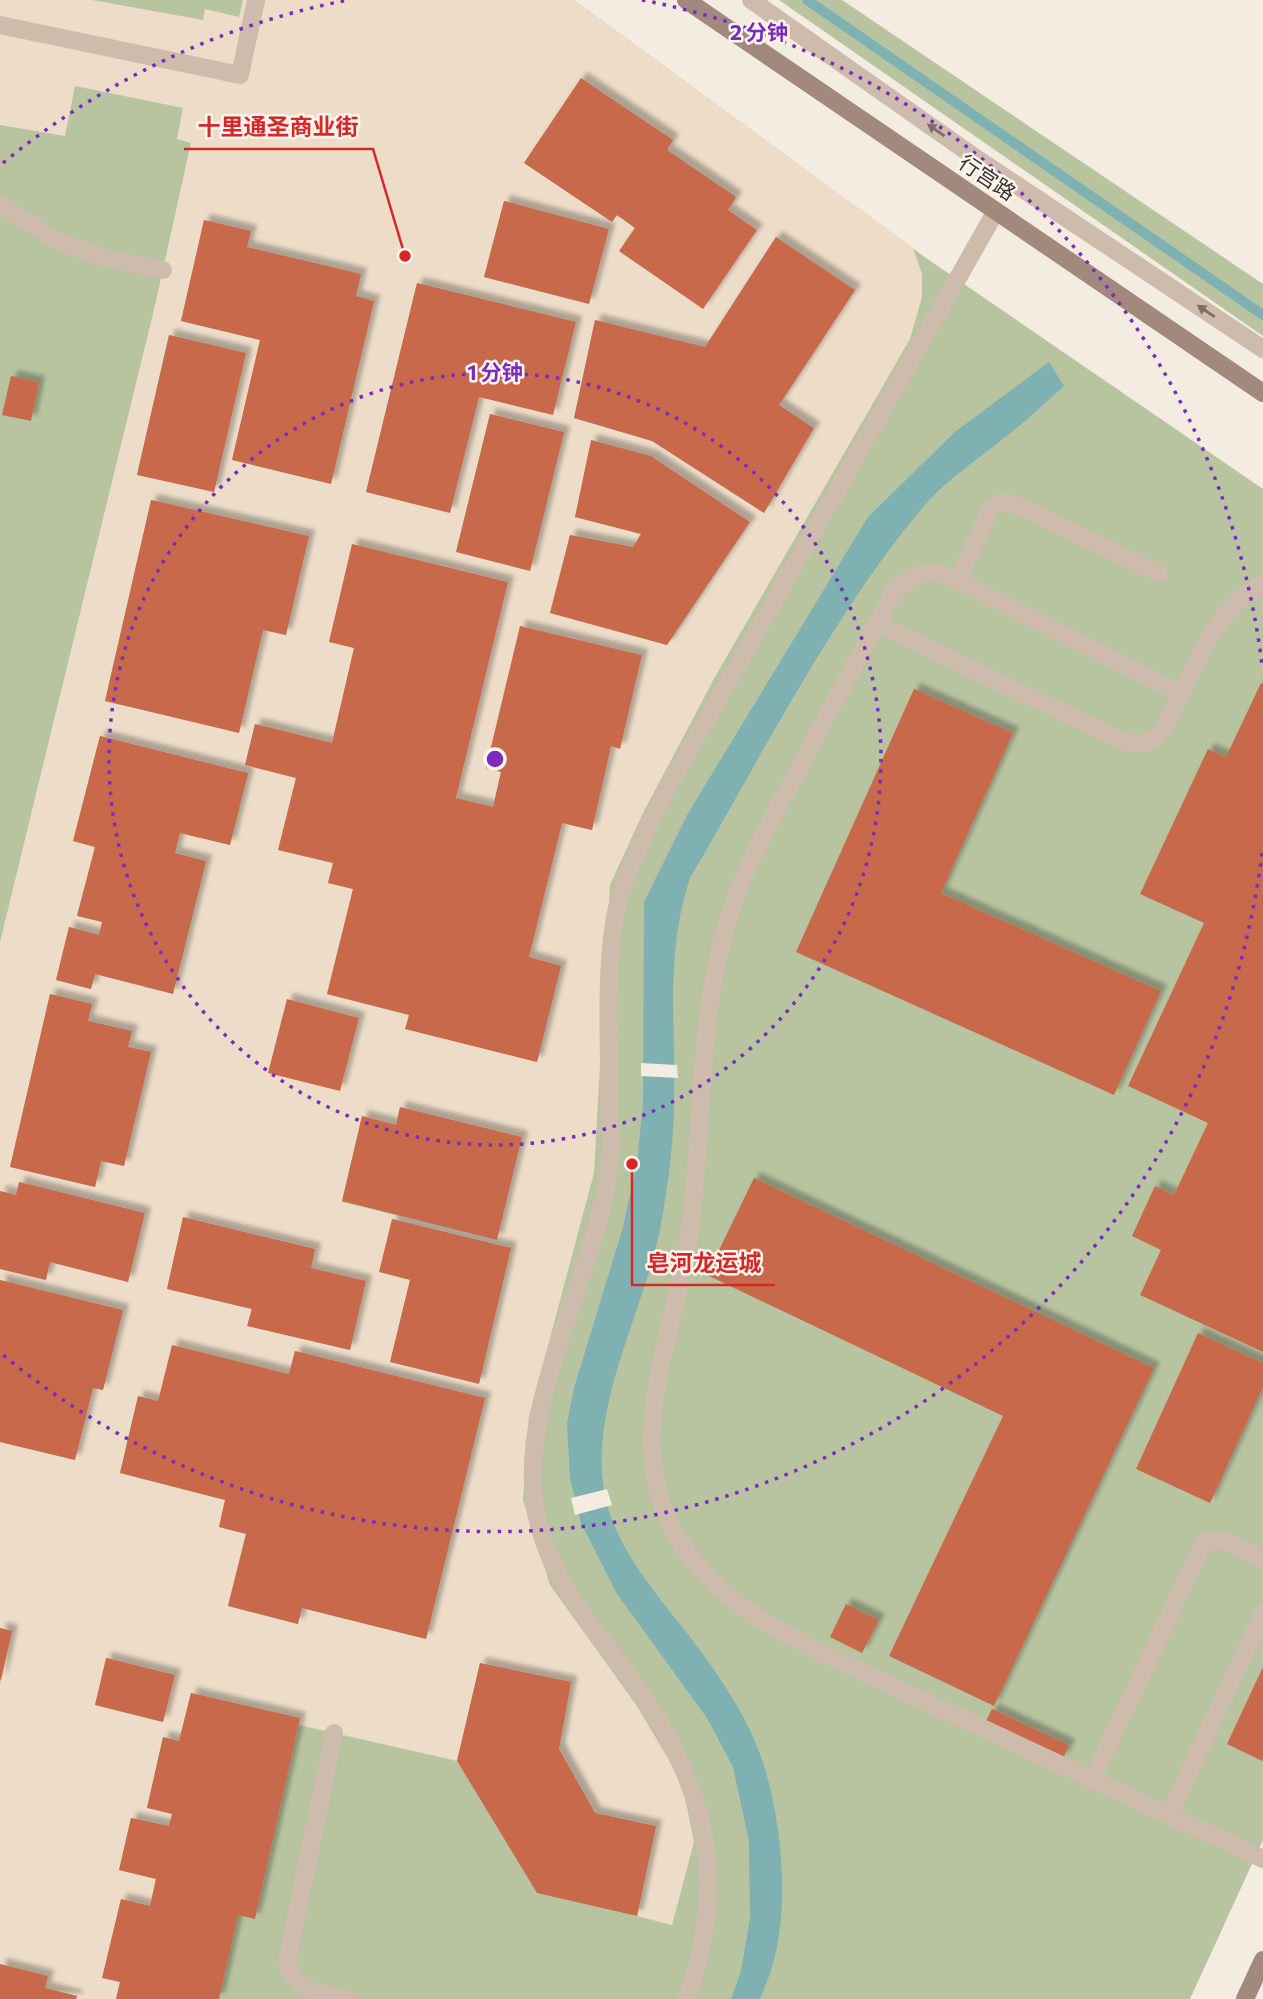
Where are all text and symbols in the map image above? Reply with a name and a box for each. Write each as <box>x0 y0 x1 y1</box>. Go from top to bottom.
text: 2 分钟 <box>730 19 788 44</box>
callout: 十里通圣商业街 <box>184 105 373 149</box>
text: 十里通圣商业街 <box>198 112 359 140</box>
one-way arrow <box>927 123 945 137</box>
street label: 行宫路 <box>955 149 1021 205</box>
one-way arrow <box>1197 304 1215 318</box>
text: 1 分钟 <box>467 359 523 384</box>
centre of rings <box>483 747 507 771</box>
callout: 皂河龙运城 <box>632 1241 775 1285</box>
text: 皂河龙运城 <box>647 1248 762 1276</box>

